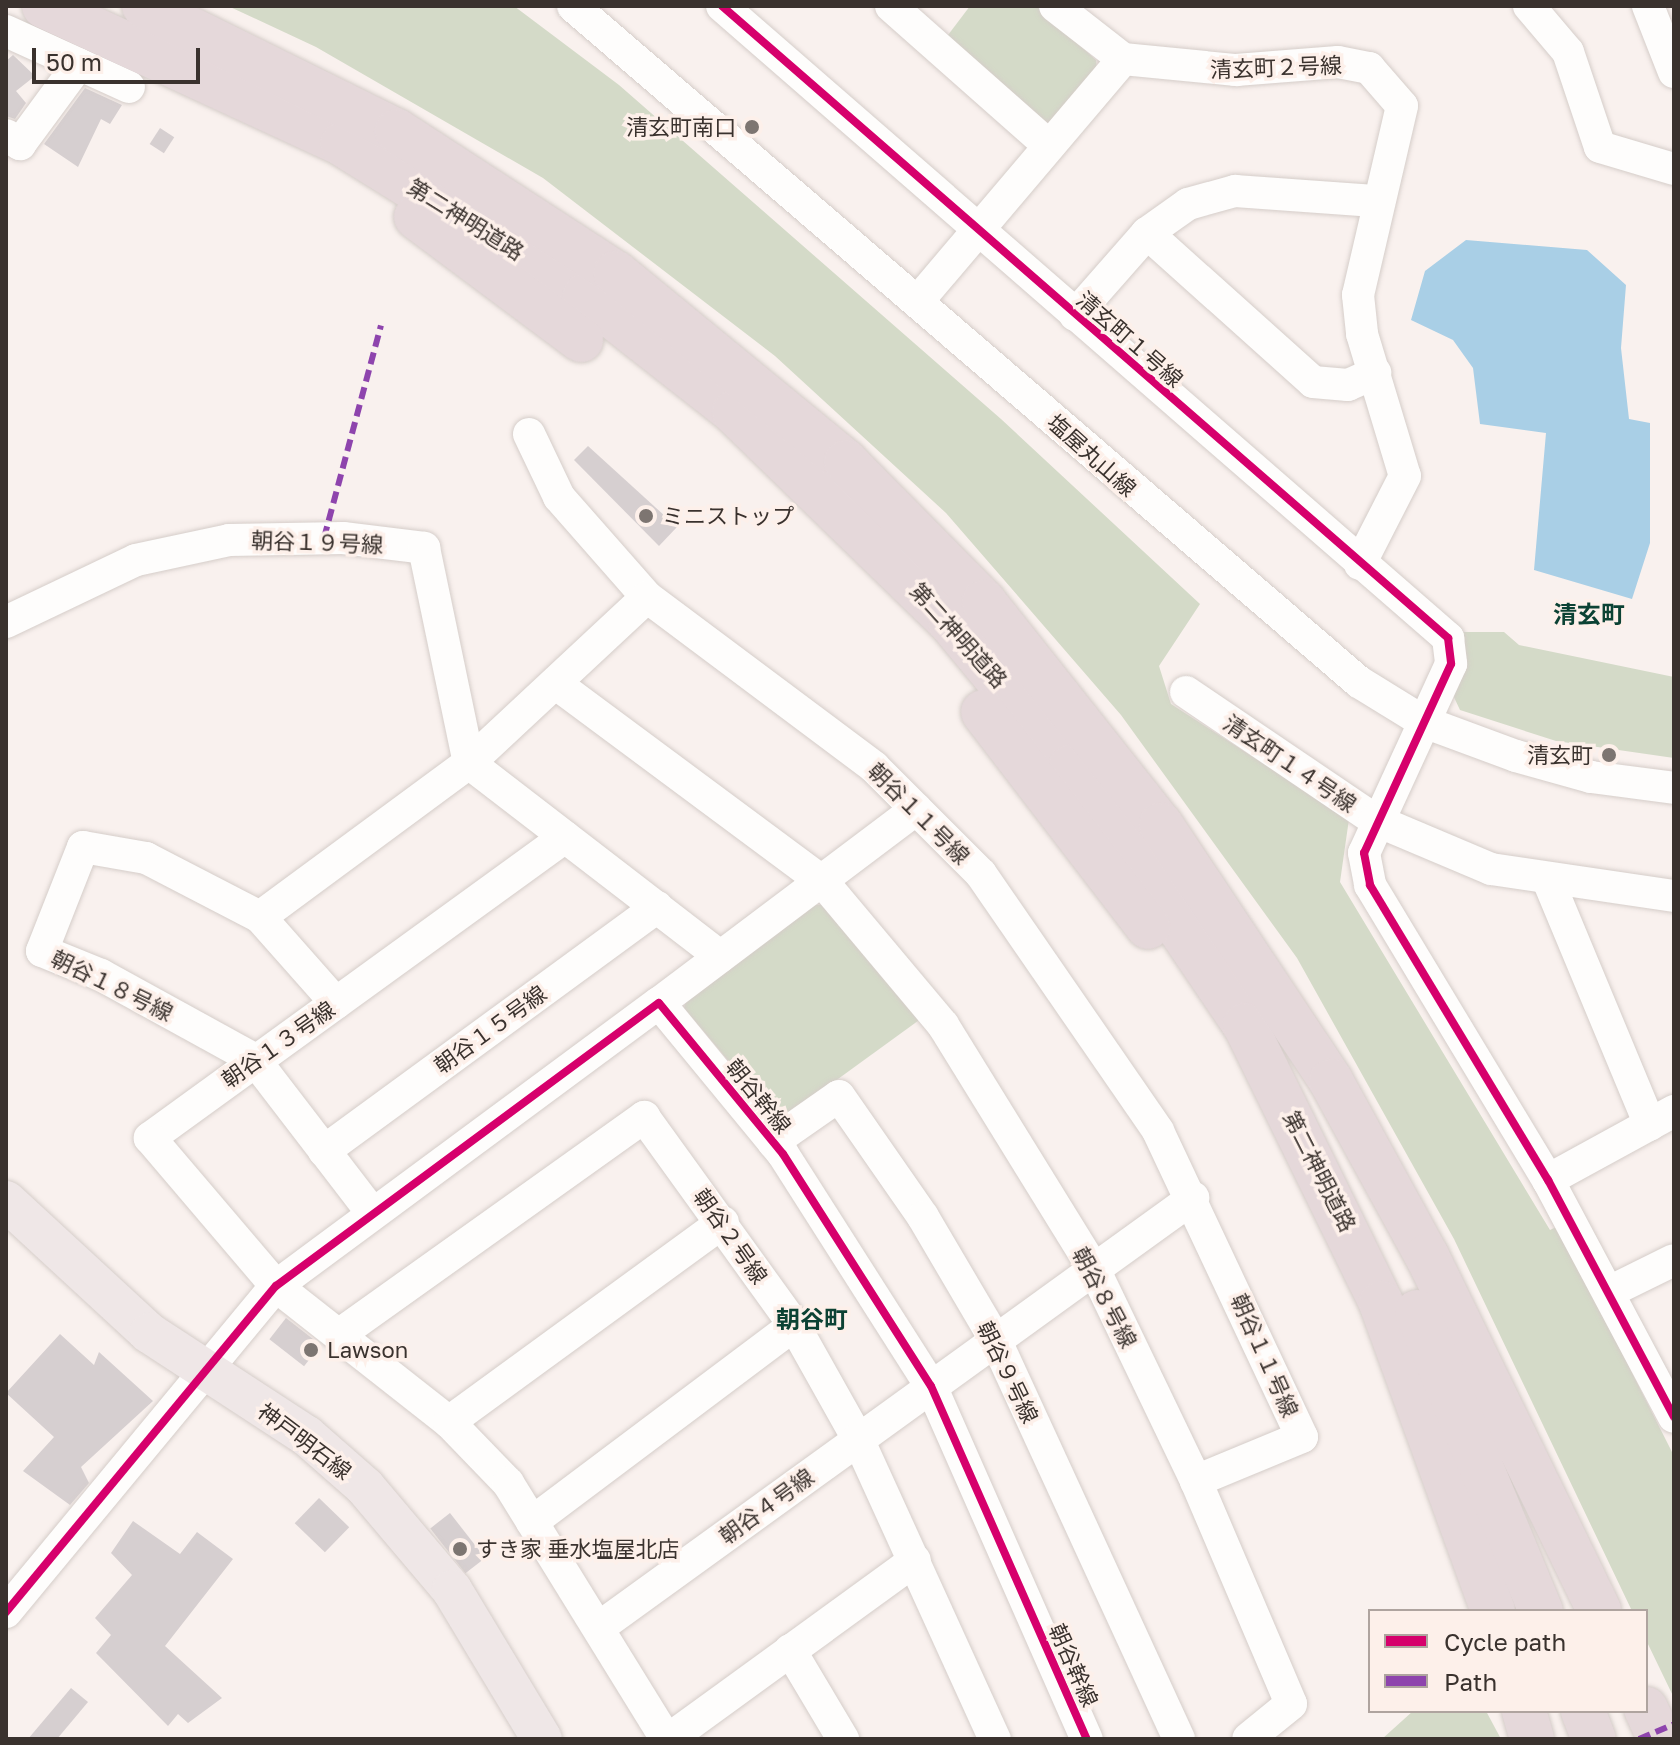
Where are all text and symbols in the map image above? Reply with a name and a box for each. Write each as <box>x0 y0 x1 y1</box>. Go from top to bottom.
scale bar <box>36 32 204 82</box>
text: 50 m <box>46 47 102 76</box>
street label: 清玄町２号線 <box>1210 52 1342 82</box>
place label: 清玄町南口 <box>626 114 736 140</box>
marker: 清玄町南口 <box>743 118 761 136</box>
street label: 第二神明道路 <box>403 173 529 265</box>
street label: 清玄町１号線 <box>1072 286 1188 392</box>
street label: 塩屋丸山線 <box>1042 408 1142 502</box>
place label: ミニストップ <box>662 503 794 529</box>
marker: ミニストップ <box>637 507 655 525</box>
street label: 朝谷１９号線 <box>251 527 383 557</box>
street label: 第二神明道路 <box>905 577 1013 693</box>
district label: 清玄町 <box>1553 600 1625 628</box>
street label: 清玄町１４号線 <box>1219 709 1361 817</box>
place label: 清玄町 <box>1527 742 1593 768</box>
marker: 清玄町 <box>1600 746 1618 764</box>
street label: 朝谷１１号線 <box>863 757 975 869</box>
street label: 朝谷１８号線 <box>47 944 177 1026</box>
street label: 朝谷１５号線 <box>429 980 551 1078</box>
street label: 朝谷１３号線 <box>216 995 340 1093</box>
street label: 朝谷幹線 <box>721 1053 797 1139</box>
street label: 第二神明道路 <box>1278 1106 1362 1236</box>
street label: 朝谷２号線 <box>689 1183 773 1289</box>
street label: 朝谷８号線 <box>1068 1242 1142 1352</box>
street label: 朝谷１１号線 <box>1226 1289 1304 1421</box>
district label: 朝谷町 <box>776 1305 848 1333</box>
street label: 朝谷９号線 <box>972 1317 1044 1427</box>
place label: Lawson <box>327 1337 408 1363</box>
marker: Lawson <box>302 1341 320 1359</box>
street label: 神戸明石線 <box>253 1397 357 1485</box>
street label: 朝谷４号線 <box>714 1463 818 1549</box>
place label: すき家 垂水塩屋北店 <box>476 1536 679 1562</box>
marker: すき家 垂水塩屋北店 <box>451 1540 469 1558</box>
legend <box>1368 1609 1648 1713</box>
street label: 朝谷幹線 <box>1044 1619 1104 1711</box>
text: Cycle path <box>1444 1627 1566 1656</box>
text: Path <box>1444 1667 1497 1696</box>

